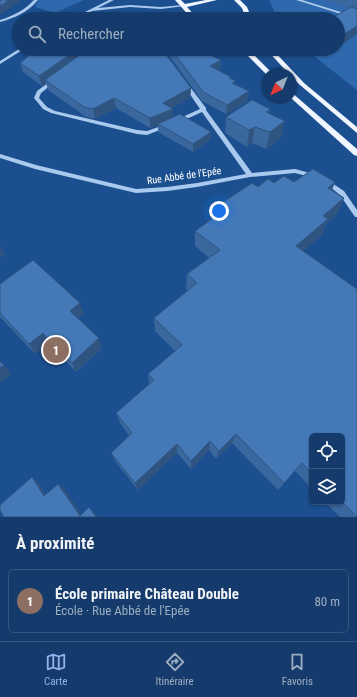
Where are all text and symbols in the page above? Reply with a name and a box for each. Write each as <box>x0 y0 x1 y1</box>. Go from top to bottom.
search box <box>12 12 345 56</box>
icon: search <box>26 23 48 45</box>
text: Rechercher <box>58 25 124 43</box>
north arrow <box>261 68 297 104</box>
street label: Rue Abbé de l'Epée <box>146 165 222 186</box>
your location <box>209 201 229 221</box>
pin: 1 <box>43 335 69 365</box>
map controls <box>309 433 345 505</box>
button: locate <box>309 433 345 469</box>
button: layers <box>309 469 345 505</box>
text: À proximité <box>16 533 94 553</box>
text: École primaire Château Double <box>55 585 239 603</box>
text: 1 <box>27 594 33 609</box>
text: 80 m <box>314 594 340 609</box>
text: École · Rue Abbé de l'Epée <box>55 603 190 618</box>
tab: Carte <box>44 651 68 688</box>
tab: Itinéraire <box>155 651 194 688</box>
tab: Favoris <box>282 651 313 688</box>

